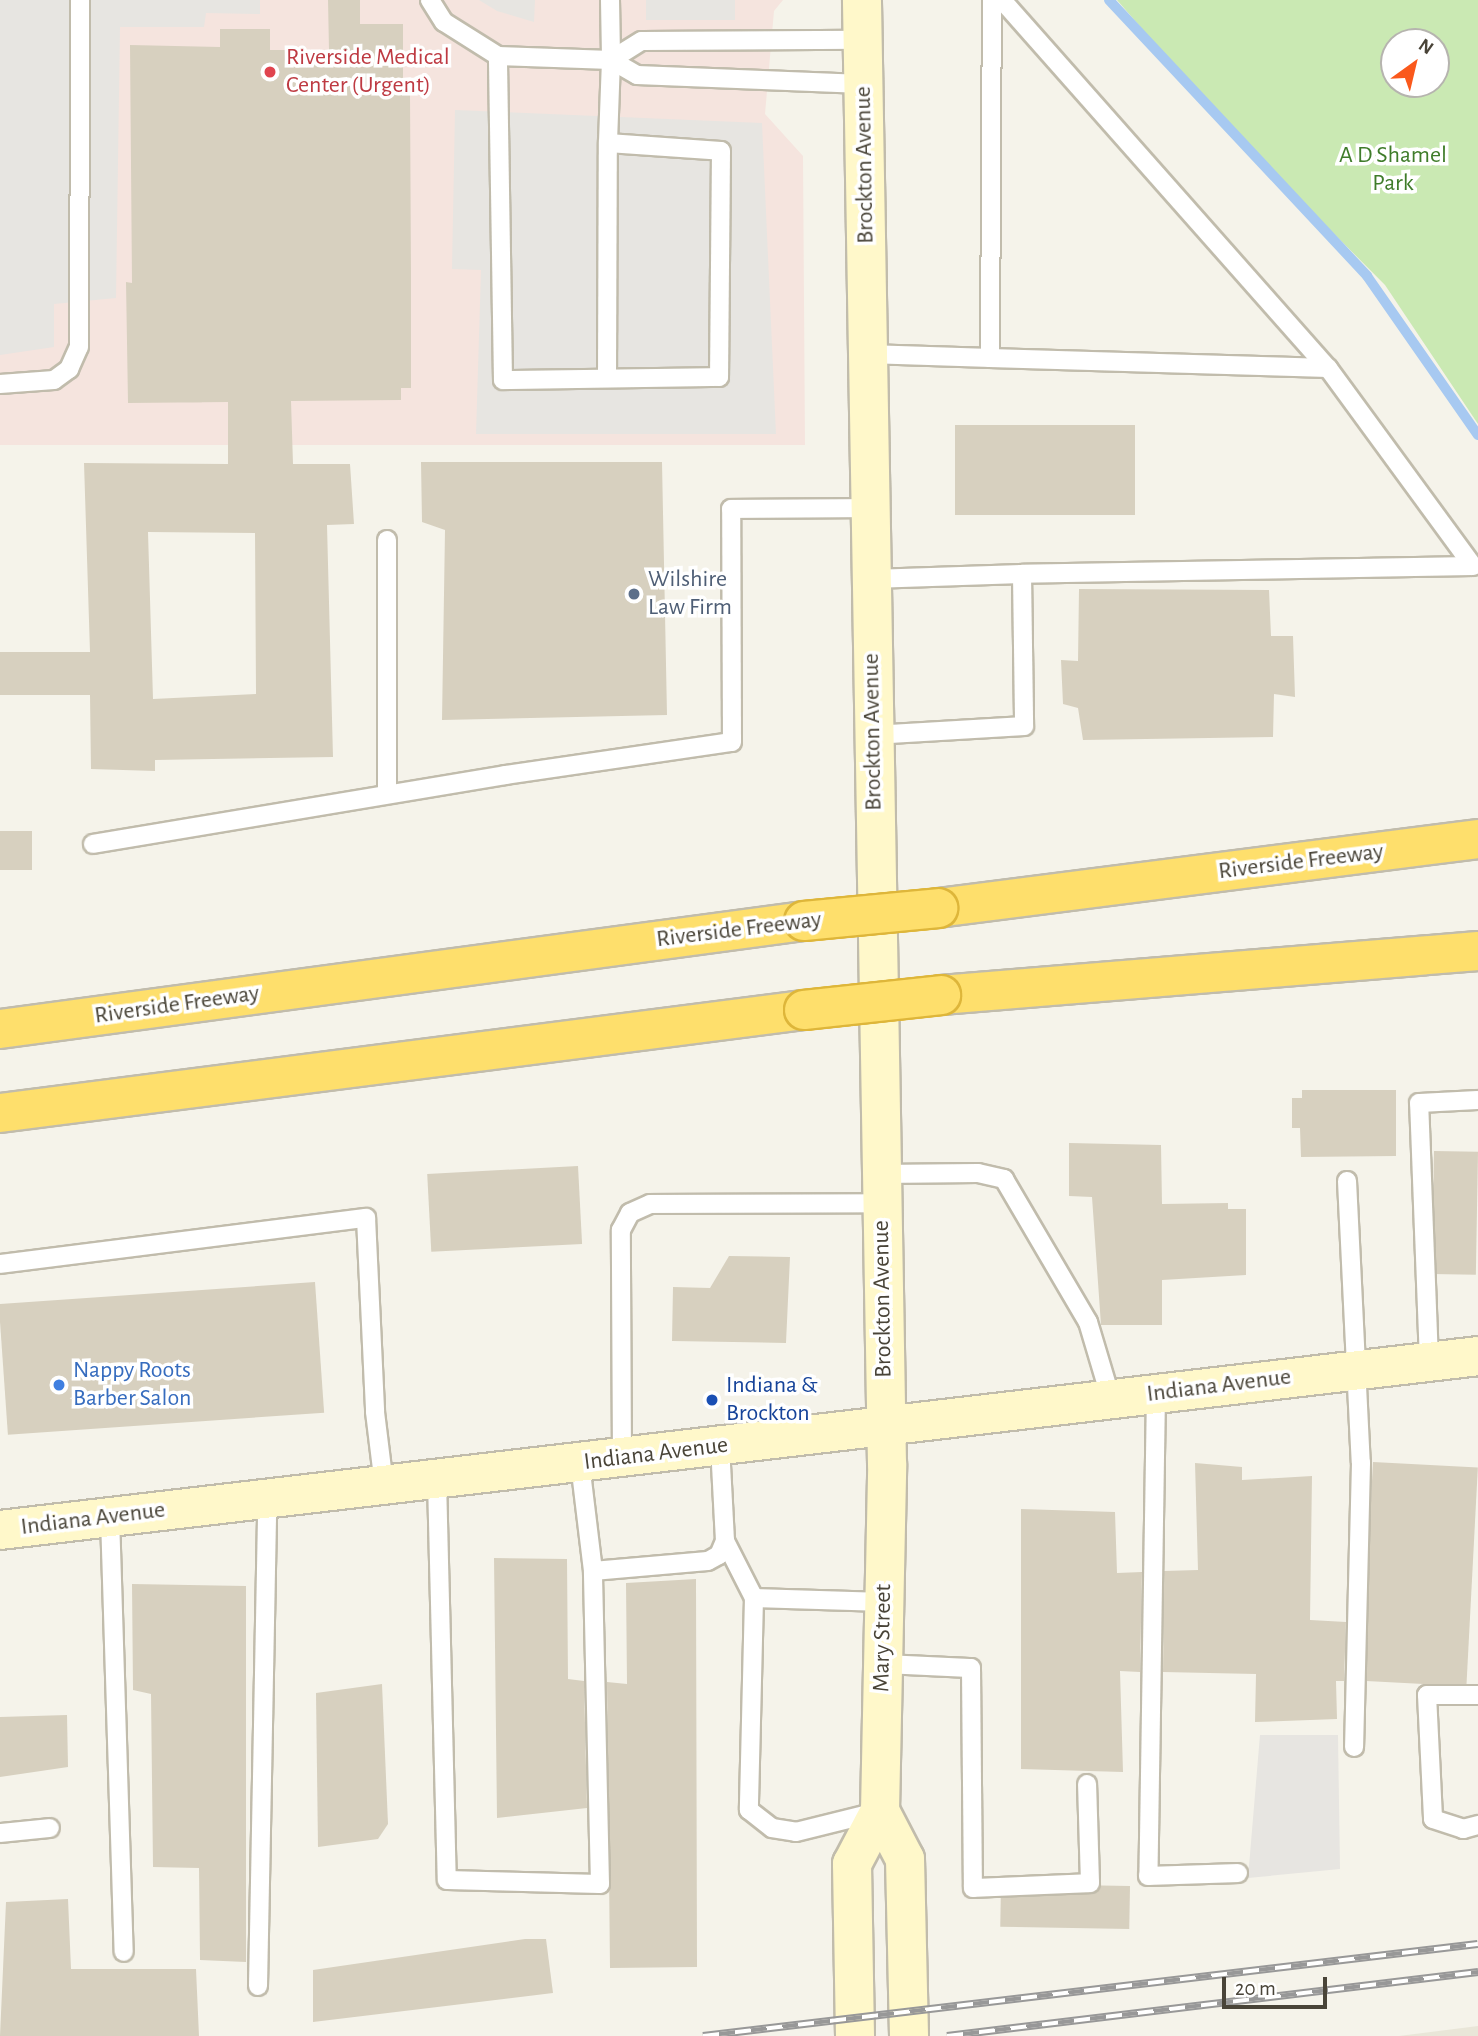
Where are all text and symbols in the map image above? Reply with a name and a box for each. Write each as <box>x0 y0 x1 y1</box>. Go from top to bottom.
north arrow <box>1380 28 1450 98</box>
text: N <box>1415 35 1437 58</box>
place label: Riverside Medical Center (Urgent) <box>286 44 450 100</box>
marker: Riverside Medical Center (Urgent) <box>260 62 280 82</box>
street label: Brockton Avenue <box>849 86 881 244</box>
park label: A D Shamel Park <box>1339 142 1447 198</box>
place label: Wilshire Law Firm <box>648 566 732 622</box>
marker: Wilshire Law Firm <box>626 586 642 602</box>
street label: Brockton Avenue <box>857 653 889 811</box>
street label: Riverside Freeway <box>1217 838 1385 886</box>
street label: Riverside Freeway <box>655 906 823 954</box>
street label: Riverside Freeway <box>93 979 261 1031</box>
street label: Brockton Avenue <box>867 1220 899 1378</box>
place label: Nappy Roots Barber Salon <box>73 1357 191 1413</box>
street label: Indiana Avenue <box>1145 1363 1293 1409</box>
place label: Indiana & Brockton <box>726 1372 818 1428</box>
marker: Nappy Roots Barber Salon <box>51 1377 67 1393</box>
marker: Indiana & Brockton <box>704 1392 720 1408</box>
street label: Indiana Avenue <box>582 1431 730 1477</box>
street label: Indiana Avenue <box>19 1496 167 1542</box>
street label: Mary Street <box>868 1584 898 1692</box>
scale bar <box>1226 1962 1331 2006</box>
text: 20 m <box>1235 1978 1276 1999</box>

